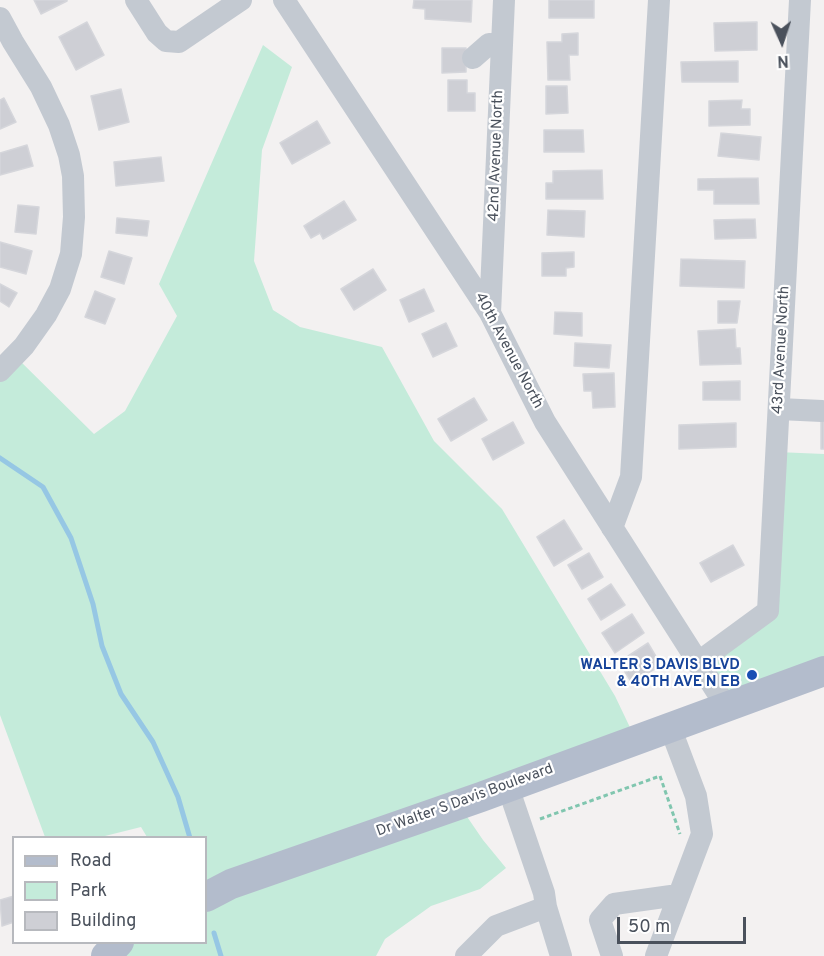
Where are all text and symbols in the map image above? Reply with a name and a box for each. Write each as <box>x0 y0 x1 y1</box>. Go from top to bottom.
north arrow <box>752 12 812 72</box>
text: N <box>777 50 789 70</box>
street label: 42nd Avenue North <box>486 90 508 222</box>
street label: 43rd Avenue North <box>770 285 794 415</box>
street label: 40th Avenue North <box>470 290 546 412</box>
place label: WALTER S DAVIS BLVD & 40TH AVE N EB <box>580 657 740 692</box>
marker: WALTER S DAVIS BLVD & 40TH AVE N EB <box>745 668 759 682</box>
street label: Dr Walter S Davis Boulevard <box>374 761 556 841</box>
legend <box>12 836 207 944</box>
text: Road <box>70 850 112 873</box>
text: Park <box>70 880 107 903</box>
scale bar <box>620 905 749 943</box>
text: Building <box>70 910 136 933</box>
text: 50 m <box>628 916 670 939</box>

